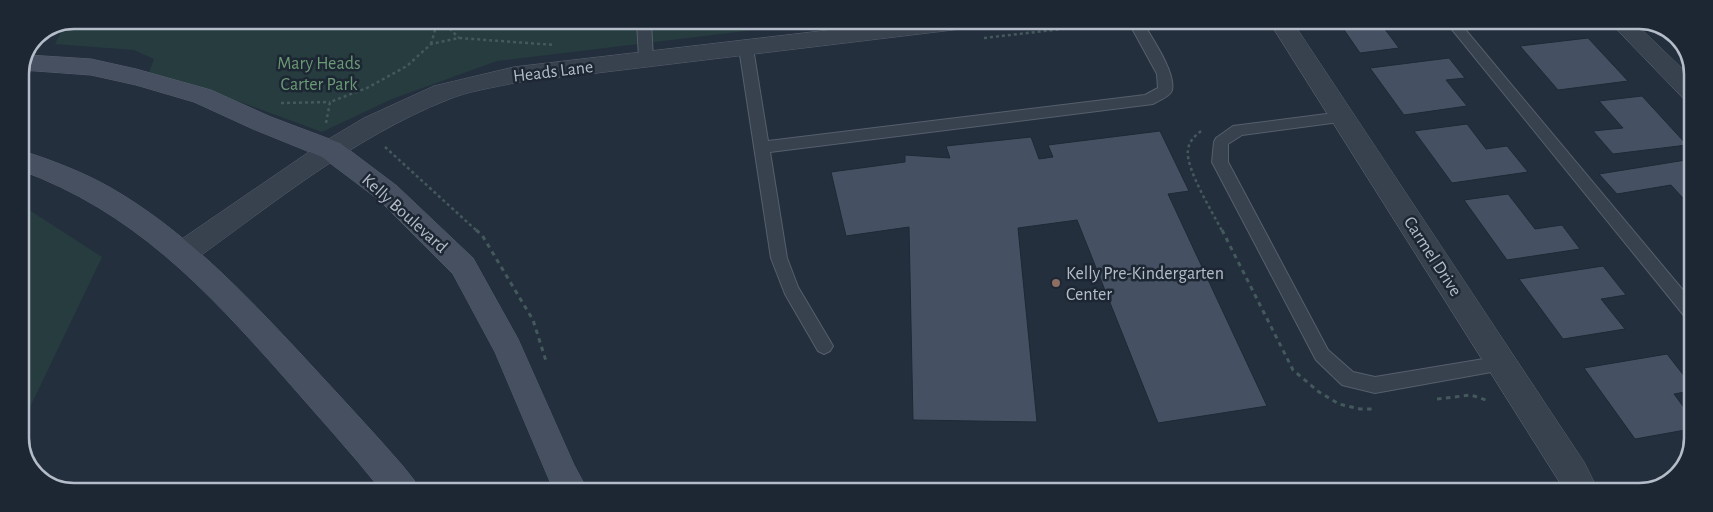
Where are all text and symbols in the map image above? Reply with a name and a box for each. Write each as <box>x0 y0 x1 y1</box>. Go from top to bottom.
park label: Mary Heads Carter Park <box>277 55 361 94</box>
street label: Heads Lane <box>512 58 594 86</box>
street label: Kelly Boulevard <box>358 171 451 257</box>
street label: Carmel Drive <box>1400 214 1464 300</box>
place label: Kelly Pre-Kindergarten Center <box>1066 265 1224 304</box>
marker: Kelly Pre-Kindergarten Center <box>1050 277 1062 289</box>

